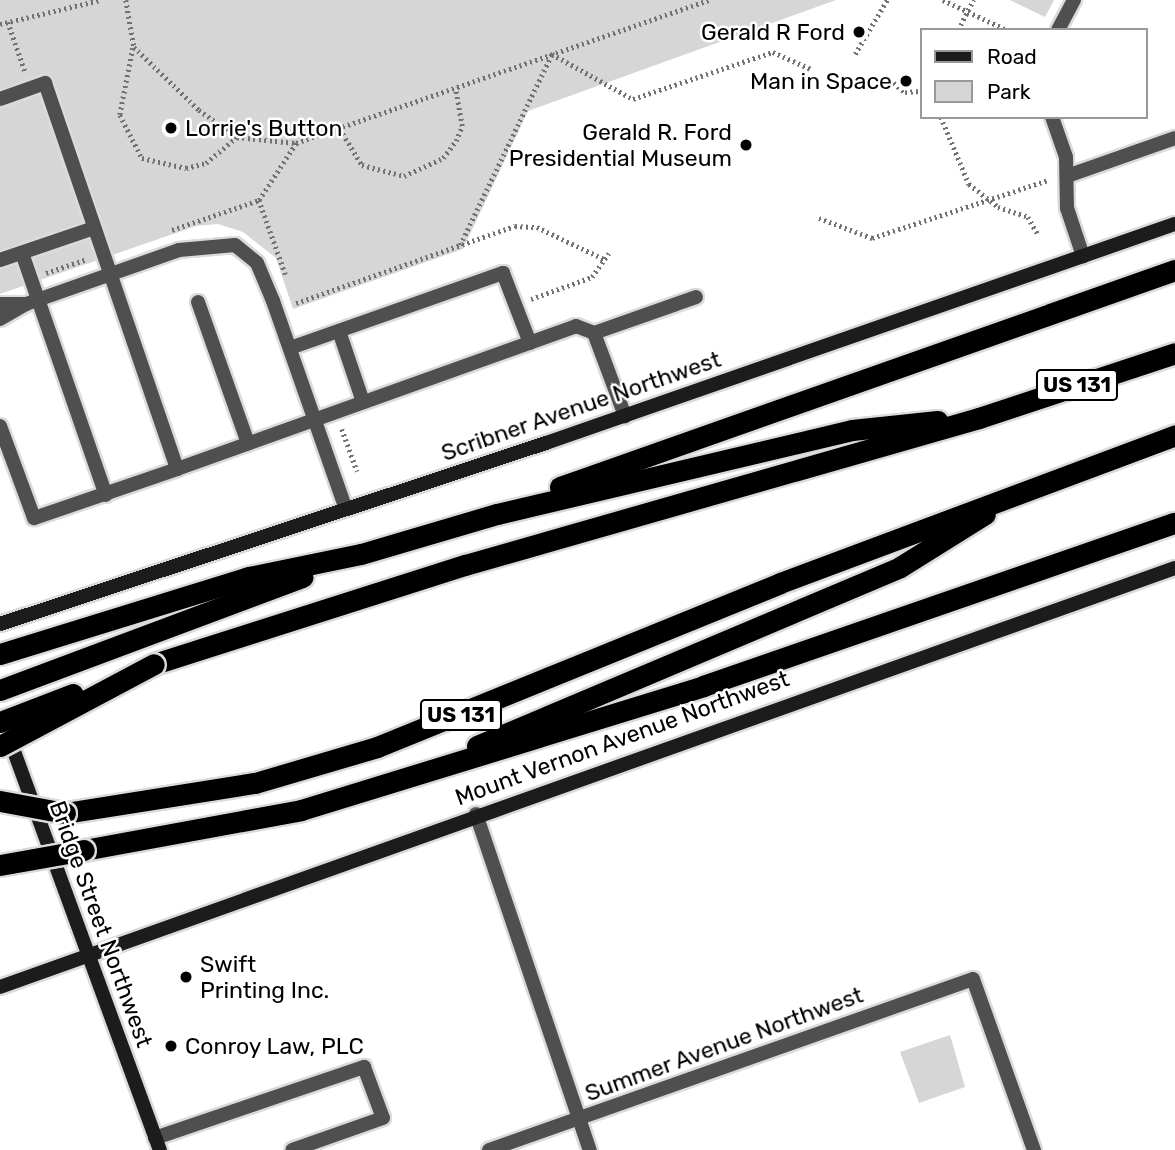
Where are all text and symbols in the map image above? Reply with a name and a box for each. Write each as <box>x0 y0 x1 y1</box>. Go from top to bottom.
place label: Gerald R Ford <box>701 18 845 46</box>
marker: Gerald R Ford <box>851 24 867 40</box>
legend <box>920 28 1147 119</box>
text: Road <box>987 44 1037 69</box>
place label: Man in Space <box>750 67 892 95</box>
marker: Man in Space <box>898 73 914 89</box>
text: Park <box>987 79 1031 104</box>
place label: Lorrie's Button <box>185 114 342 142</box>
place label: Gerald R. Ford Presidential Museum <box>509 118 732 172</box>
marker: Lorrie's Button <box>163 120 179 136</box>
marker: Gerald R. Ford Presidential Museum <box>738 137 754 153</box>
street label: Scribner Avenue Northwest <box>437 345 725 467</box>
road number: US 131 <box>1035 368 1119 402</box>
street label: Mount Vernon Avenue Northwest <box>451 664 793 812</box>
road number: US 131 <box>419 698 503 732</box>
street label: Bridge Street Northwest <box>44 797 158 1051</box>
place label: Swift Printing Inc. <box>200 950 329 1004</box>
marker: Swift Printing Inc. <box>178 969 194 985</box>
street label: Summer Avenue Northwest <box>581 981 867 1107</box>
place label: Conroy Law, PLC <box>185 1032 364 1060</box>
marker: Conroy Law, PLC <box>163 1038 179 1054</box>

